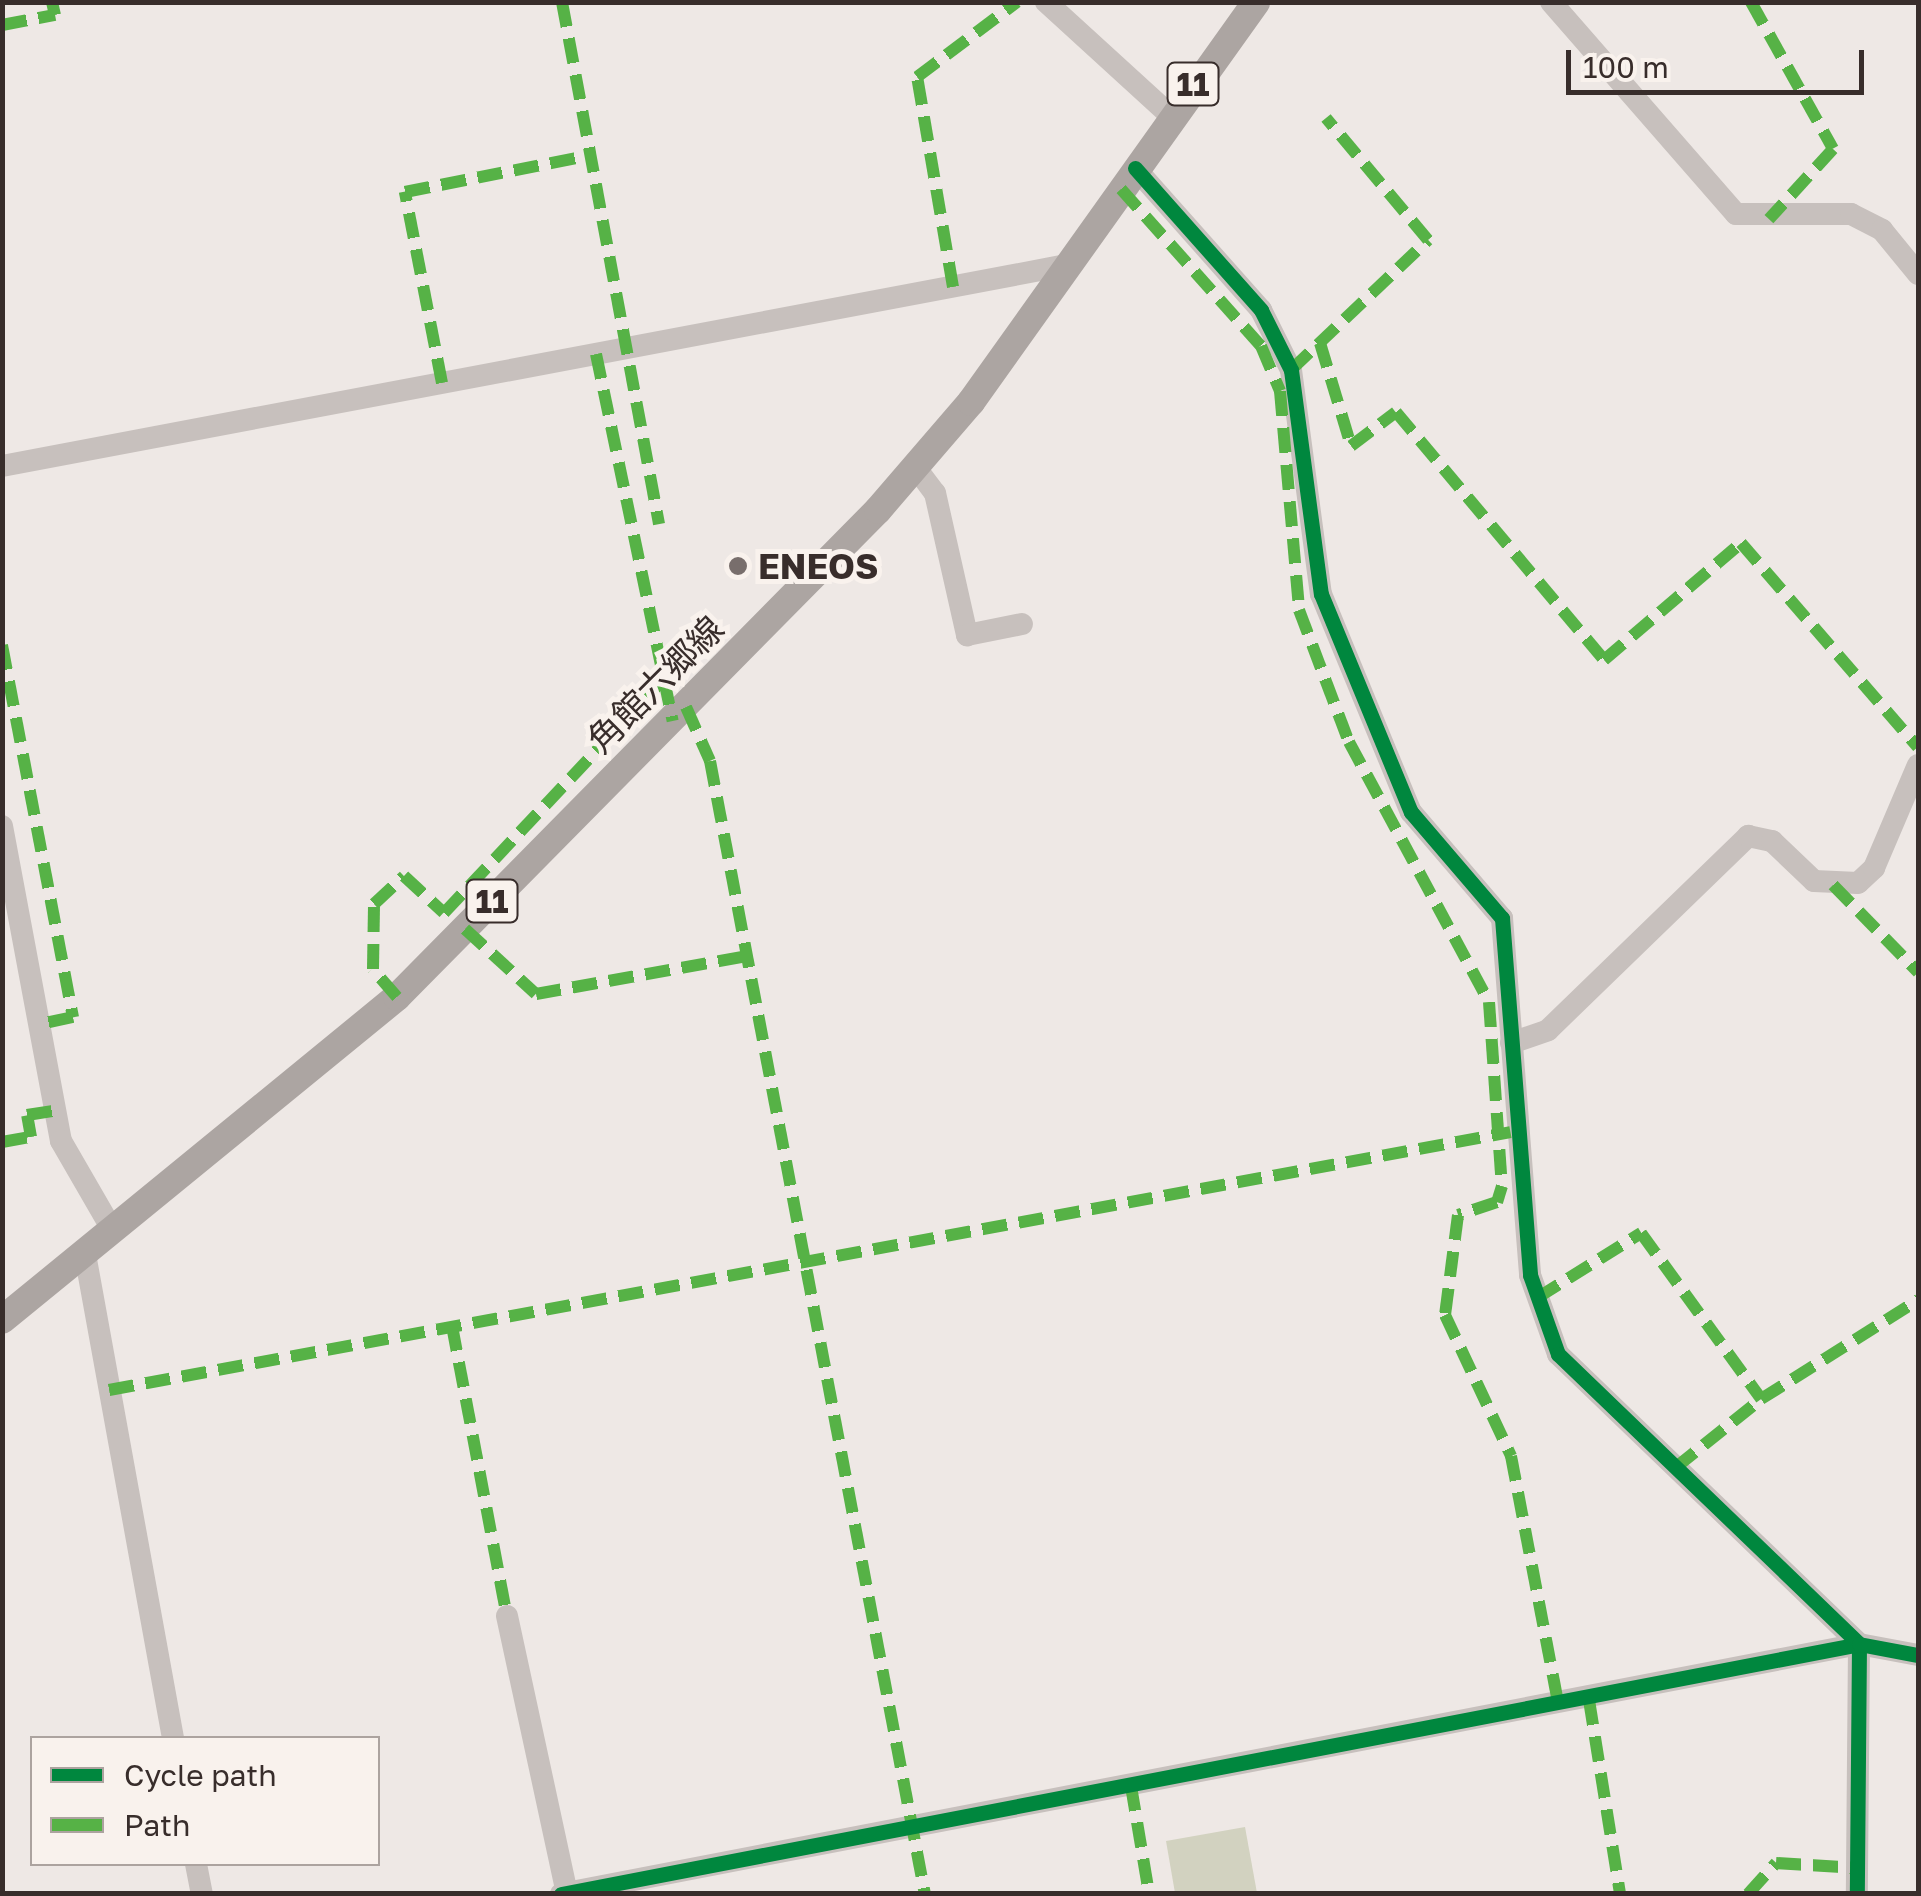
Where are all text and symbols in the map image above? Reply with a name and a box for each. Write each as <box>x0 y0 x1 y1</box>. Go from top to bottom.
scale bar <box>1571 30 1868 92</box>
text: 100 m <box>1583 49 1669 85</box>
road number: 11 <box>1166 57 1220 111</box>
place label: ENEOS <box>758 545 879 587</box>
marker: ENEOS <box>727 555 749 577</box>
street label: 角館六郷線 <box>578 607 732 761</box>
road number: 11 <box>464 874 520 928</box>
legend <box>30 1736 380 1866</box>
text: Cycle path <box>124 1757 277 1793</box>
text: Path <box>124 1807 190 1843</box>

